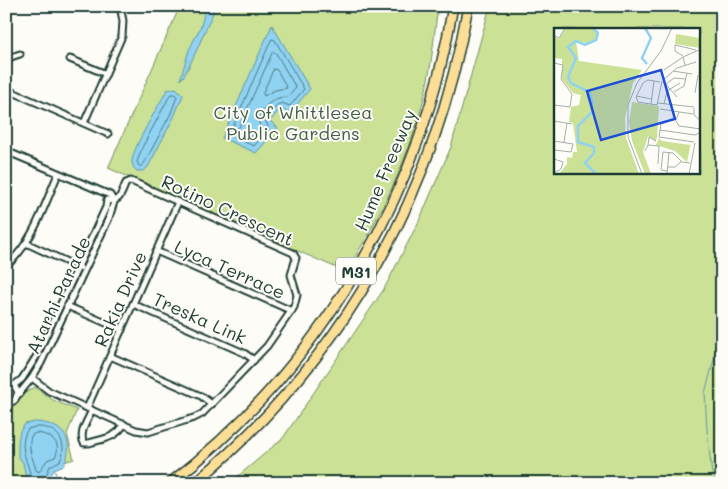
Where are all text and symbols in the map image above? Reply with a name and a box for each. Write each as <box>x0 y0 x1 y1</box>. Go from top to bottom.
inset map <box>554 28 700 174</box>
park label: City of Whittlesea Public Gardens <box>214 100 372 145</box>
street label: Hume Freeway <box>349 106 421 234</box>
street label: Rotino Crescent <box>158 169 298 251</box>
street label: Atarhi Parade <box>20 232 96 358</box>
street label: Lyca Terrace <box>171 234 289 304</box>
street label: Rakia Drive <box>88 247 152 351</box>
road number: M31 <box>336 258 376 284</box>
street label: Treska Link <box>149 287 251 349</box>

